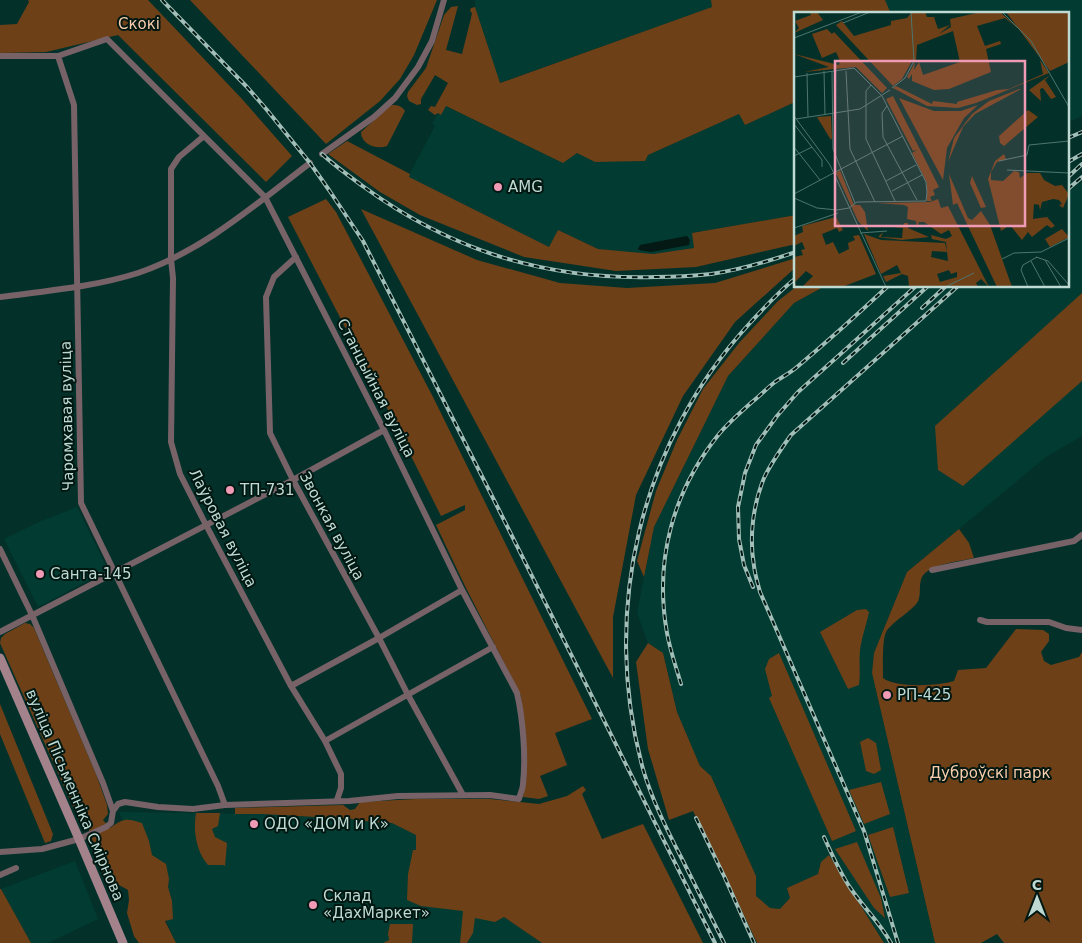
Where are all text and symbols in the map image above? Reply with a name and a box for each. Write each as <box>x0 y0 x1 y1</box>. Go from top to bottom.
inset map <box>794 12 1070 288</box>
park label: Скокі <box>118 15 160 33</box>
place label: AMG <box>508 178 543 196</box>
marker: AMG <box>492 181 504 193</box>
street label: Станцыйная вуліца <box>333 315 419 461</box>
street label: Чаромхавая вуліца <box>57 341 77 491</box>
street label: Лаўровая вуліца <box>185 466 261 590</box>
street label: Звонкая вуліца <box>296 469 368 583</box>
place label: ТП-731 <box>239 481 295 499</box>
marker: ТП-731 <box>224 484 236 496</box>
place label: Санта-145 <box>50 565 131 583</box>
marker: Санта-145 <box>34 568 46 580</box>
place label: РП-425 <box>897 686 951 704</box>
street label: вуліца Пісьменніка Смірнова <box>22 687 128 903</box>
marker: РП-425 <box>881 689 893 701</box>
park label: Дуброўскі парк <box>929 764 1051 782</box>
place label: ОДО «ДОМ и К» <box>264 815 389 833</box>
marker: ОДО «ДОМ и К» <box>248 818 260 830</box>
north arrow <box>1012 873 1062 923</box>
text: С <box>1032 877 1042 893</box>
place label: Склад «ДахМаркет» <box>323 887 430 922</box>
marker: Склад «ДахМаркет» <box>307 899 319 911</box>

